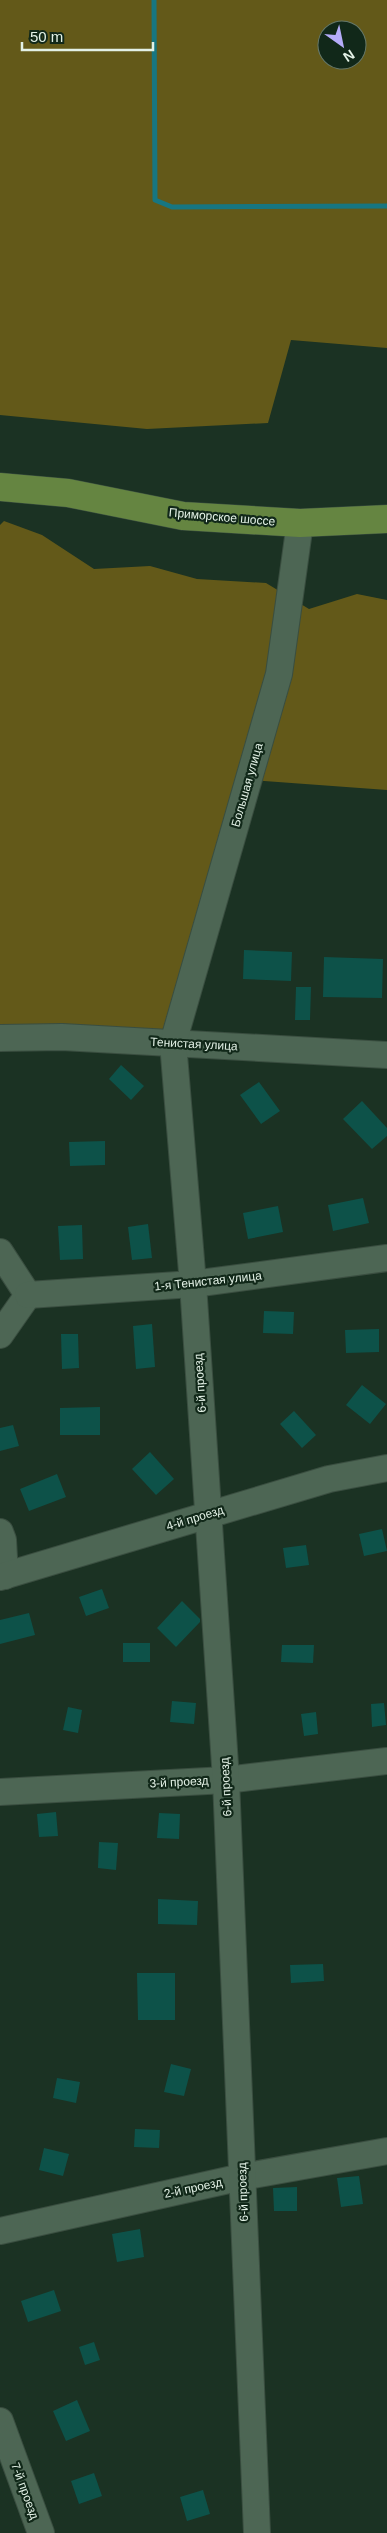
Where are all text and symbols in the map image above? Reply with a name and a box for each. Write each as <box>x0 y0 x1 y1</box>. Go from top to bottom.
scale bar <box>22 20 154 52</box>
north arrow <box>317 20 367 70</box>
text: 50 m <box>30 28 63 45</box>
text: N <box>340 46 358 65</box>
street label: Приморское шоссе <box>168 505 276 529</box>
street label: Большая улица <box>228 741 266 829</box>
street label: Тенистая улица <box>150 1035 238 1053</box>
street label: 1-я Тенистая улица <box>154 1268 263 1294</box>
street label: 6-й проезд <box>191 1353 209 1413</box>
street label: 4-й проезд <box>165 1503 225 1533</box>
street label: 6-й проезд <box>217 1757 235 1817</box>
street label: 3-й проезд <box>149 1773 209 1791</box>
street label: 6-й проезд <box>235 2162 251 2222</box>
street label: 2-й проезд <box>163 2175 223 2201</box>
street label: 7-й проезд <box>8 2461 42 2521</box>

